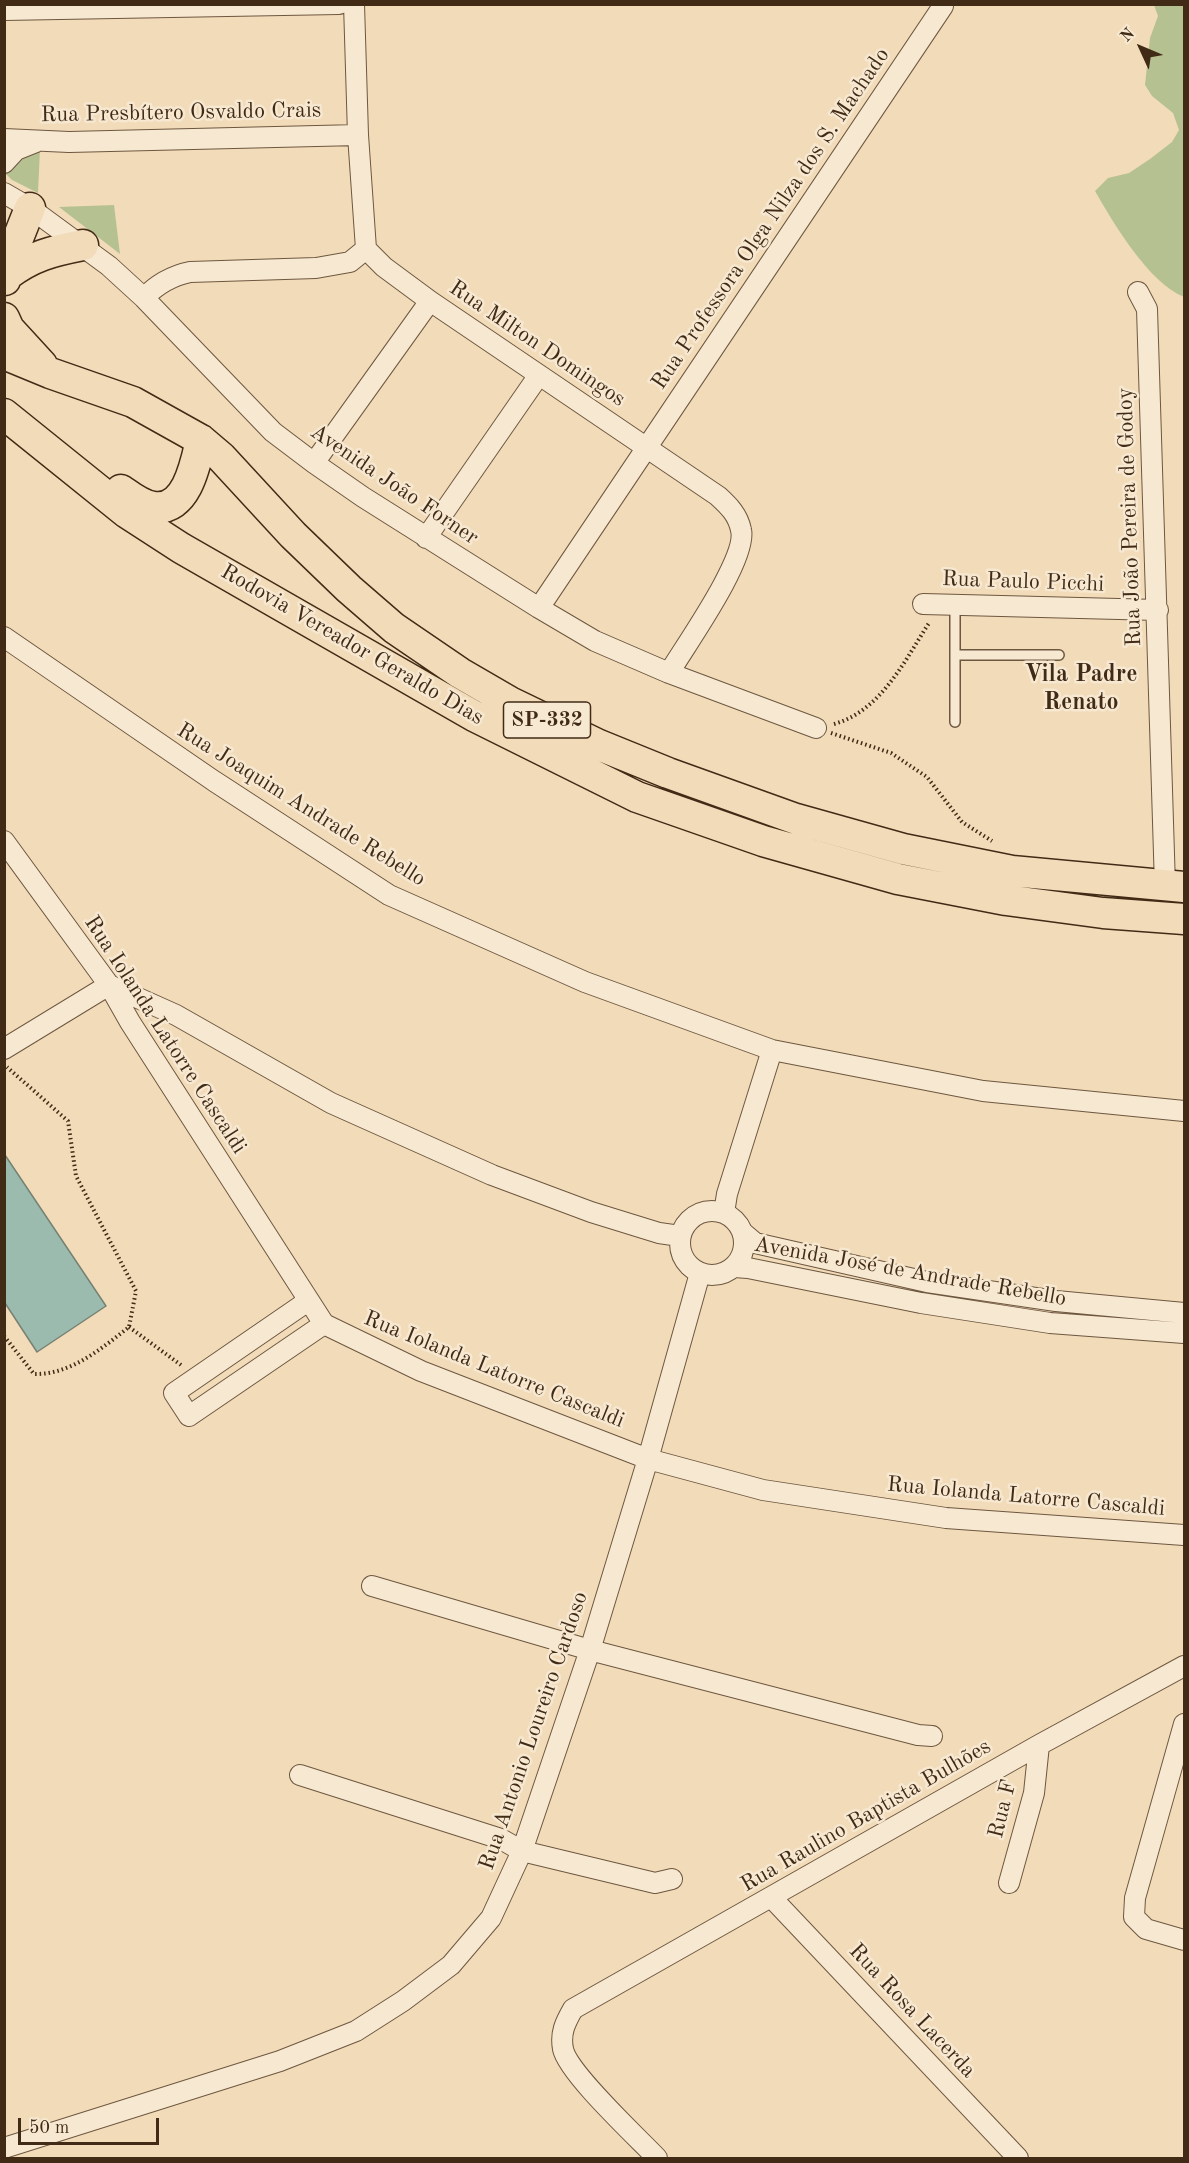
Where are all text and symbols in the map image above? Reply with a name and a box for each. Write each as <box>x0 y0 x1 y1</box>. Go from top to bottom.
north arrow <box>1111 18 1171 78</box>
text: N <box>1118 26 1138 45</box>
street label: Rua Professora Olga Nilza dos S. Machado <box>646 43 896 395</box>
street label: Rua Presbítero Osvaldo Crais <box>40 97 322 129</box>
street label: Rua Milton Domingos <box>444 275 630 413</box>
street label: Rua João Pereira de Godoy <box>1112 387 1148 647</box>
street label: Avenida João Forner <box>305 419 483 551</box>
street label: Rodovia Vereador Geraldo Dias <box>216 559 488 731</box>
street label: Rua Paulo Picchi <box>942 566 1104 598</box>
district label: Vila Padre Renato <box>1024 661 1138 717</box>
road number: SP-332 <box>504 702 590 738</box>
street label: Rua Joaquim Andrade Rebello <box>172 717 430 893</box>
street label: Rua Iolanda Latorre Cascaldi <box>78 911 252 1159</box>
street label: Avenida José de Andrade Rebello <box>752 1232 1068 1312</box>
street label: Rua Iolanda Latorre Cascaldi <box>360 1306 628 1434</box>
street label: Rua Iolanda Latorre Cascaldi <box>886 1472 1166 1522</box>
street label: Rua Antonio Loureiro Cardoso <box>474 1588 594 1874</box>
street label: Rua Raulino Baptista Bulhões <box>736 1733 996 1899</box>
street label: Rua F <box>983 1777 1023 1841</box>
street label: Rua Rosa Lacerda <box>843 1938 981 2084</box>
scale bar <box>21 2106 162 2144</box>
text: 50 m <box>29 2119 69 2137</box>

